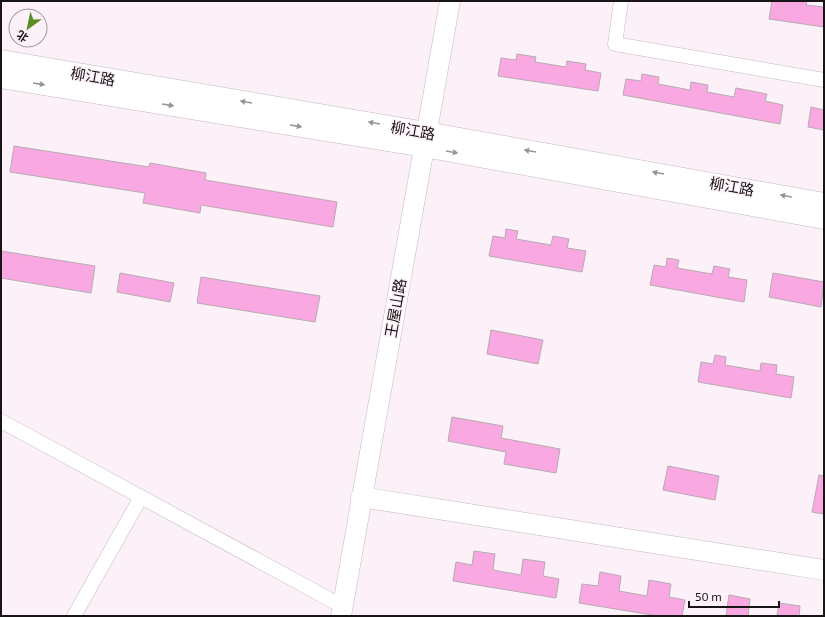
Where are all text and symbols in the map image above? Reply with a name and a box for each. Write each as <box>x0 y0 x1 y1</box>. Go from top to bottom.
north arrow <box>8 8 48 48</box>
text: 北 <box>14 28 30 45</box>
street label: 柳江路 <box>69 63 117 89</box>
one-way arrow <box>33 81 46 87</box>
one-way arrow <box>240 99 252 105</box>
one-way arrow <box>162 102 174 108</box>
street label: 柳江路 <box>389 117 437 143</box>
one-way arrow <box>368 120 380 126</box>
one-way arrow <box>290 123 302 129</box>
one-way arrow <box>523 147 536 153</box>
one-way arrow <box>446 149 458 155</box>
one-way arrow <box>651 170 664 176</box>
street label: 柳江路 <box>708 173 756 199</box>
one-way arrow <box>779 193 792 199</box>
street label: 王屋山路 <box>381 277 409 339</box>
scale bar <box>689 583 779 609</box>
text: 50 m <box>695 589 722 603</box>

